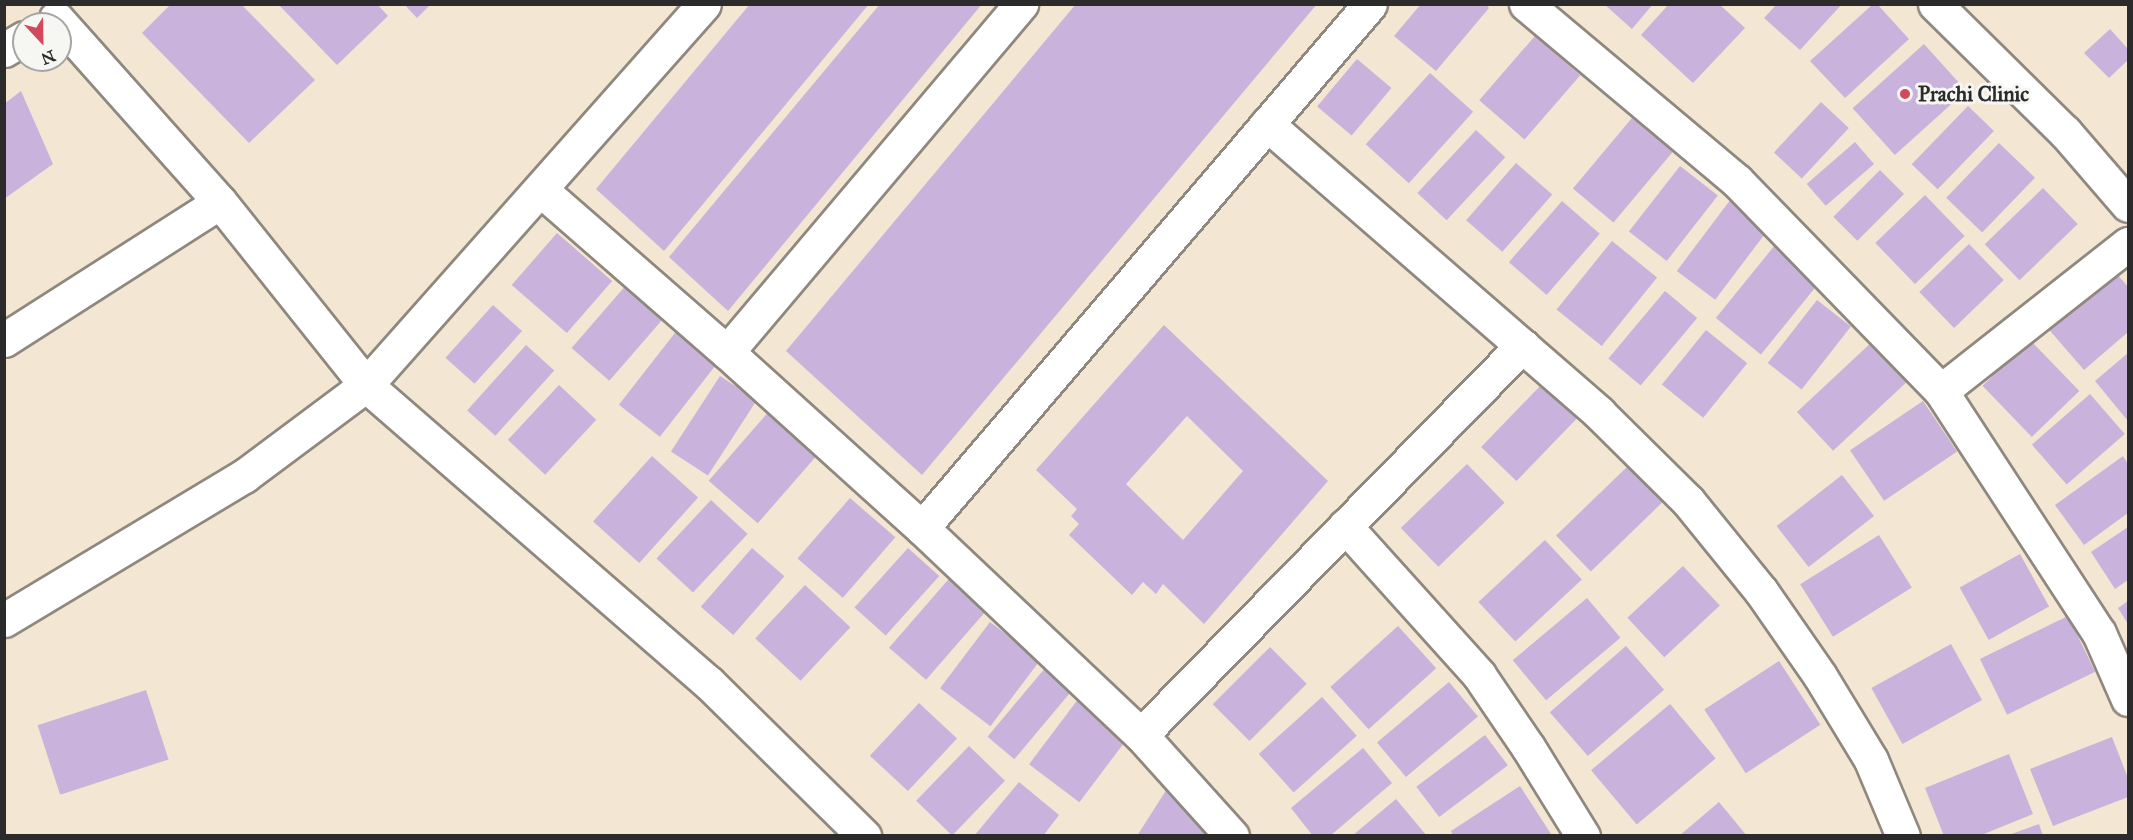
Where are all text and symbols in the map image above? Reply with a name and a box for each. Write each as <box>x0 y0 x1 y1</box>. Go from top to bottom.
north arrow <box>12 12 72 72</box>
text: N <box>38 46 58 69</box>
place label: Prachi Clinic <box>1918 81 2029 107</box>
marker: Prachi Clinic <box>1896 85 1914 103</box>

